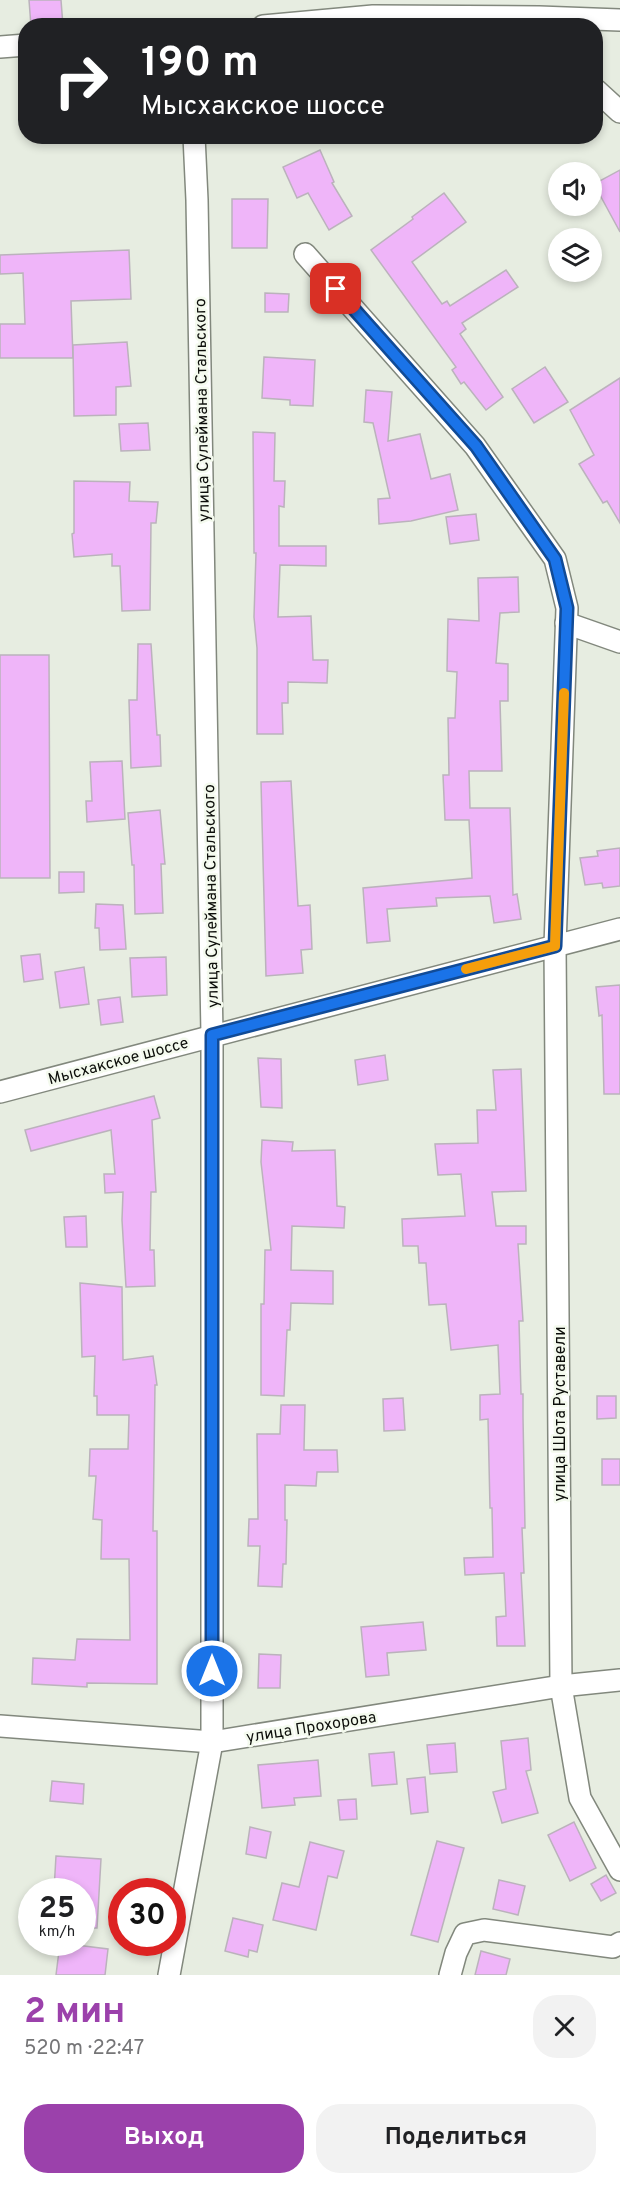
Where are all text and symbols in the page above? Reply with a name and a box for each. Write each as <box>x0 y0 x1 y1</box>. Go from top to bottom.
text: 190 m <box>141 38 259 91</box>
icon: right <box>42 42 120 120</box>
text: Мысхакское шоссе <box>141 90 385 124</box>
map controls <box>548 162 602 282</box>
button: sound <box>548 162 602 216</box>
button: layers <box>548 228 602 282</box>
pin <box>310 263 361 314</box>
icon: arrive <box>319 272 352 305</box>
street label: улица Сулеймана Стальского <box>191 298 215 522</box>
street label: улица Сулеймана Стальского <box>200 784 224 1008</box>
street label: Мысхакское шоссе <box>46 1034 191 1090</box>
street label: улица Шота Руставели <box>551 1326 571 1502</box>
position arrow <box>180 1639 244 1703</box>
street label: улица Прохорова <box>245 1708 378 1748</box>
speed limit sign: 30 <box>108 1878 186 1956</box>
text: 25 <box>39 1891 75 1928</box>
text: km/h <box>39 1923 75 1942</box>
text: 2 мин <box>24 1990 125 2036</box>
button: close <box>533 1995 596 2058</box>
text: 520 m · 22:47 <box>24 2036 144 2062</box>
button: Выход <box>24 2104 304 2173</box>
button: Поделиться <box>316 2104 596 2173</box>

